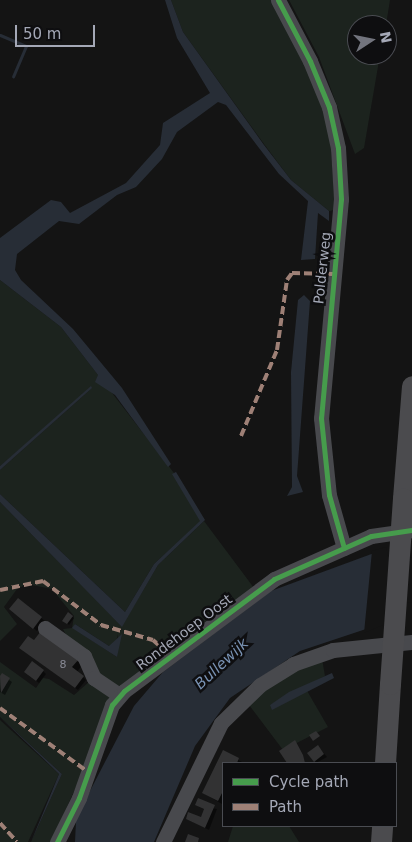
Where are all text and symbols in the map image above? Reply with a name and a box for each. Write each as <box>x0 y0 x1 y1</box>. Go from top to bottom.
scale bar <box>18 15 98 47</box>
north arrow <box>347 15 397 65</box>
text: 50 m <box>23 25 61 43</box>
text: N <box>377 30 395 45</box>
street label: Polderweg <box>310 231 334 305</box>
street label: Rondehoep Oost <box>133 590 235 674</box>
water label: Bullewijk <box>191 635 253 693</box>
house number: 8 <box>60 658 66 672</box>
legend <box>222 762 397 827</box>
text: Cycle path <box>269 773 349 791</box>
text: Path <box>269 798 302 816</box>

